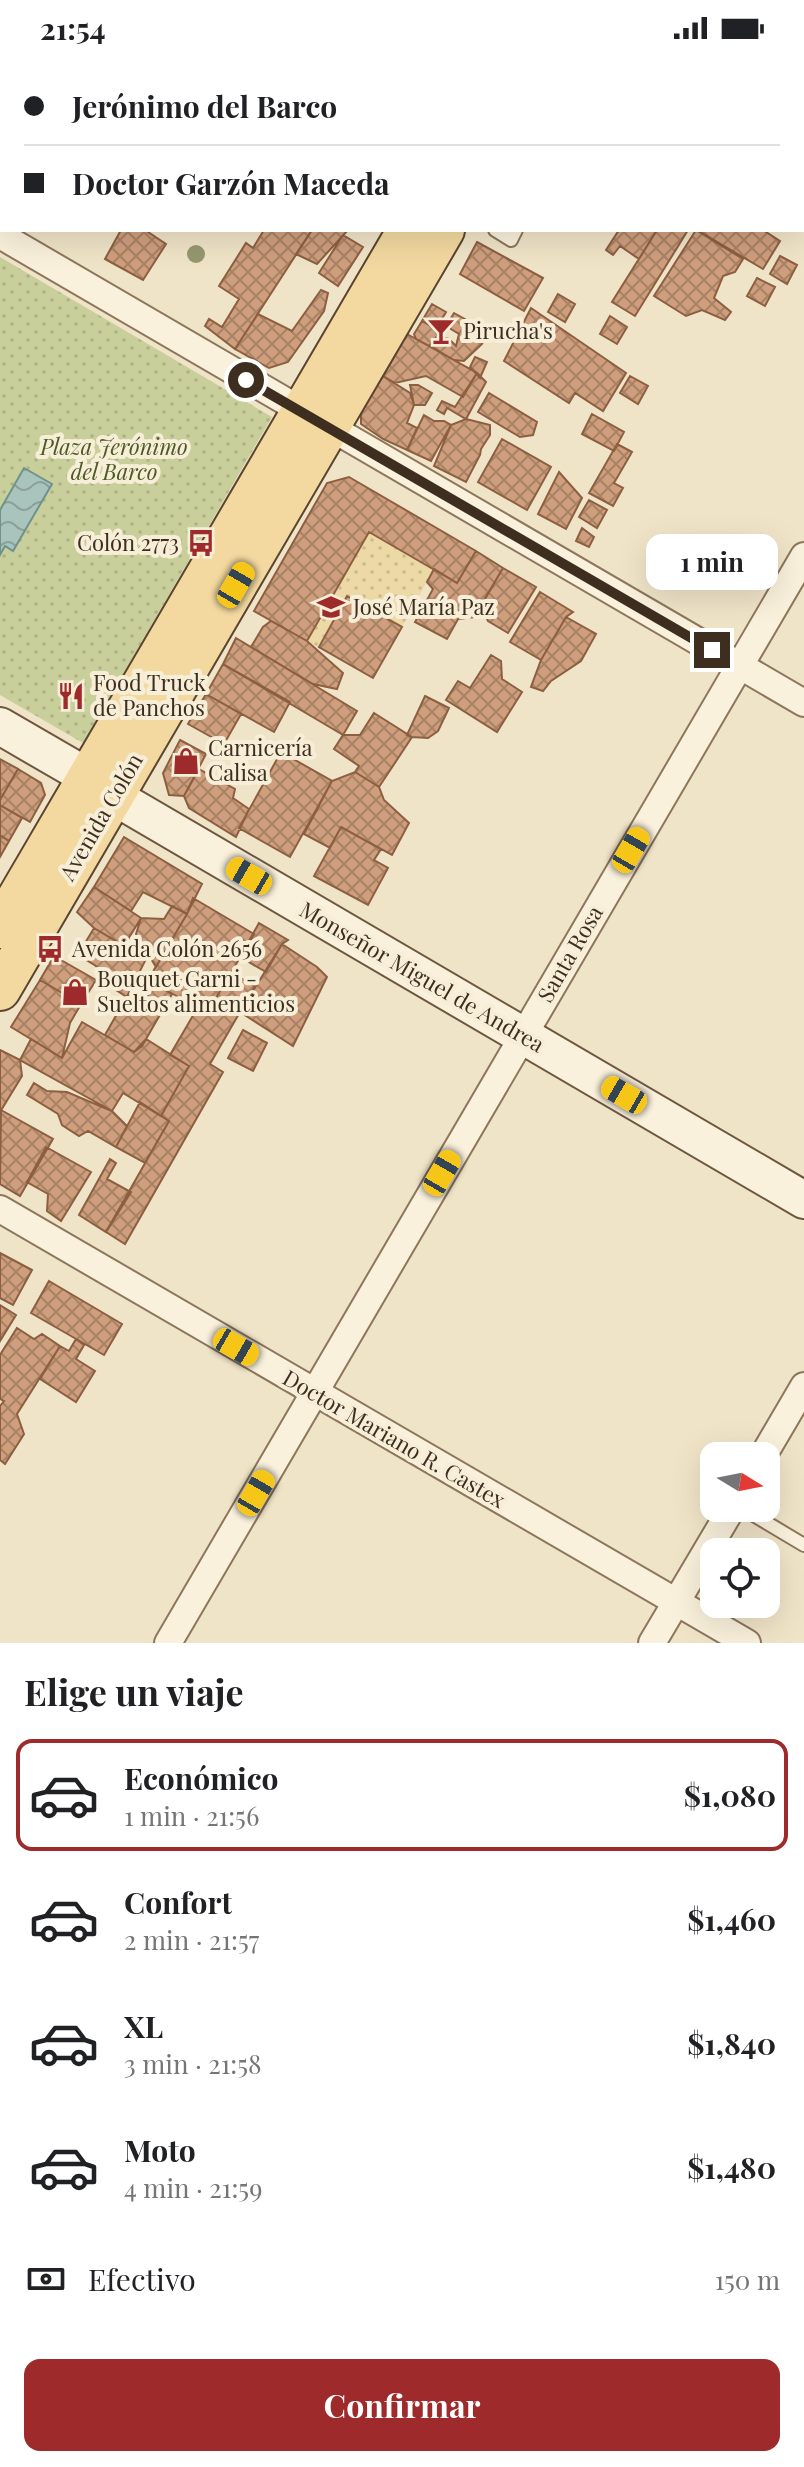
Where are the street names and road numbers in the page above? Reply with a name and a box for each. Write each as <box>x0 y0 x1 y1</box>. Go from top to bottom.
street label: Avenida Colón <box>51 747 149 886</box>
street label: Monseñor Miguel de Andrea <box>295 894 550 1059</box>
street label: Santa Rosa <box>529 900 609 1007</box>
street label: Doctor Mariano R. Castex <box>278 1362 512 1515</box>

